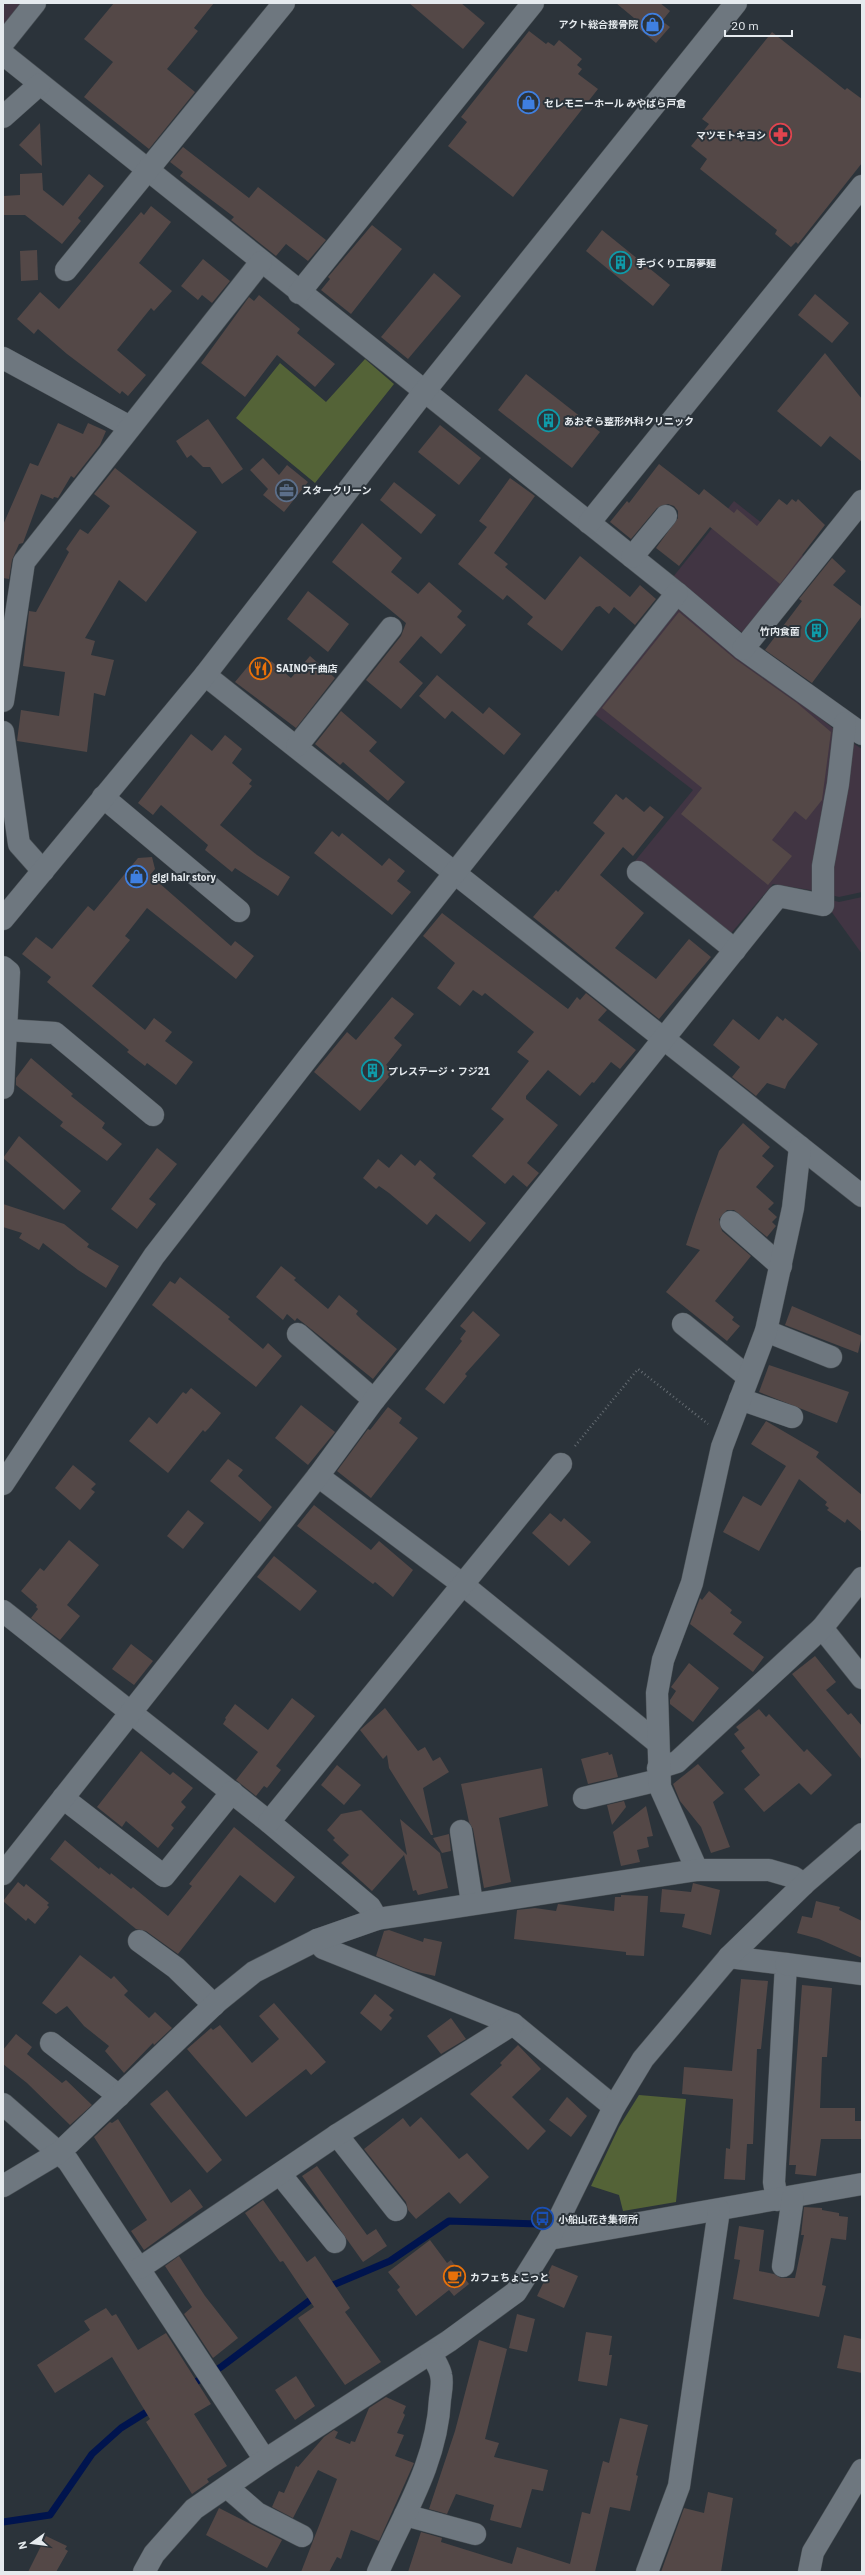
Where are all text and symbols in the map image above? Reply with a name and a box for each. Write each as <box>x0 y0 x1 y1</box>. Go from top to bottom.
shop icon: アクト総合接骨院 <box>640 11 666 37</box>
scale bar <box>725 12 792 38</box>
place label: アクト総合接骨院 <box>559 18 638 31</box>
text: 20 m <box>731 18 759 33</box>
shop icon: セレモニーホール みやばら戸倉 <box>516 90 542 116</box>
place label: セレモニーホール みやばら戸倉 <box>544 97 686 110</box>
pharmacy icon: マツモトキヨシ <box>768 122 794 148</box>
place label: マツモトキヨシ <box>696 129 766 142</box>
building icon: 手づくり工房夢麺 <box>608 250 634 276</box>
place label: 手づくり工房夢麺 <box>636 257 716 270</box>
building icon: あおぞら整形外科クリニック <box>536 408 562 434</box>
place label: あおぞら整形外科クリニック <box>564 415 694 428</box>
office icon: スタークリーン <box>273 477 299 503</box>
place label: スタークリーン <box>302 484 372 497</box>
building icon: 竹内食菌 <box>803 618 829 644</box>
place label: 竹内食菌 <box>759 625 800 638</box>
restaurant icon: SAINO千曲店 <box>248 655 274 681</box>
place label: SAINO千曲店 <box>276 662 338 675</box>
shop icon: gigi hair story <box>123 864 149 890</box>
place label: gigi hair story <box>152 871 217 884</box>
building icon: プレステージ・フジ21 <box>360 1058 386 1084</box>
place label: プレステージ・フジ21 <box>388 1065 490 1078</box>
bus stop icon: 小船山花き集荷所 <box>530 2206 556 2232</box>
place label: 小船山花き集荷所 <box>558 2213 638 2226</box>
cafe icon: カフェちょこっと <box>441 2264 467 2290</box>
place label: カフェちょこっと <box>470 2271 549 2284</box>
north arrow <box>12 2523 52 2563</box>
text: N <box>15 2540 30 2551</box>

